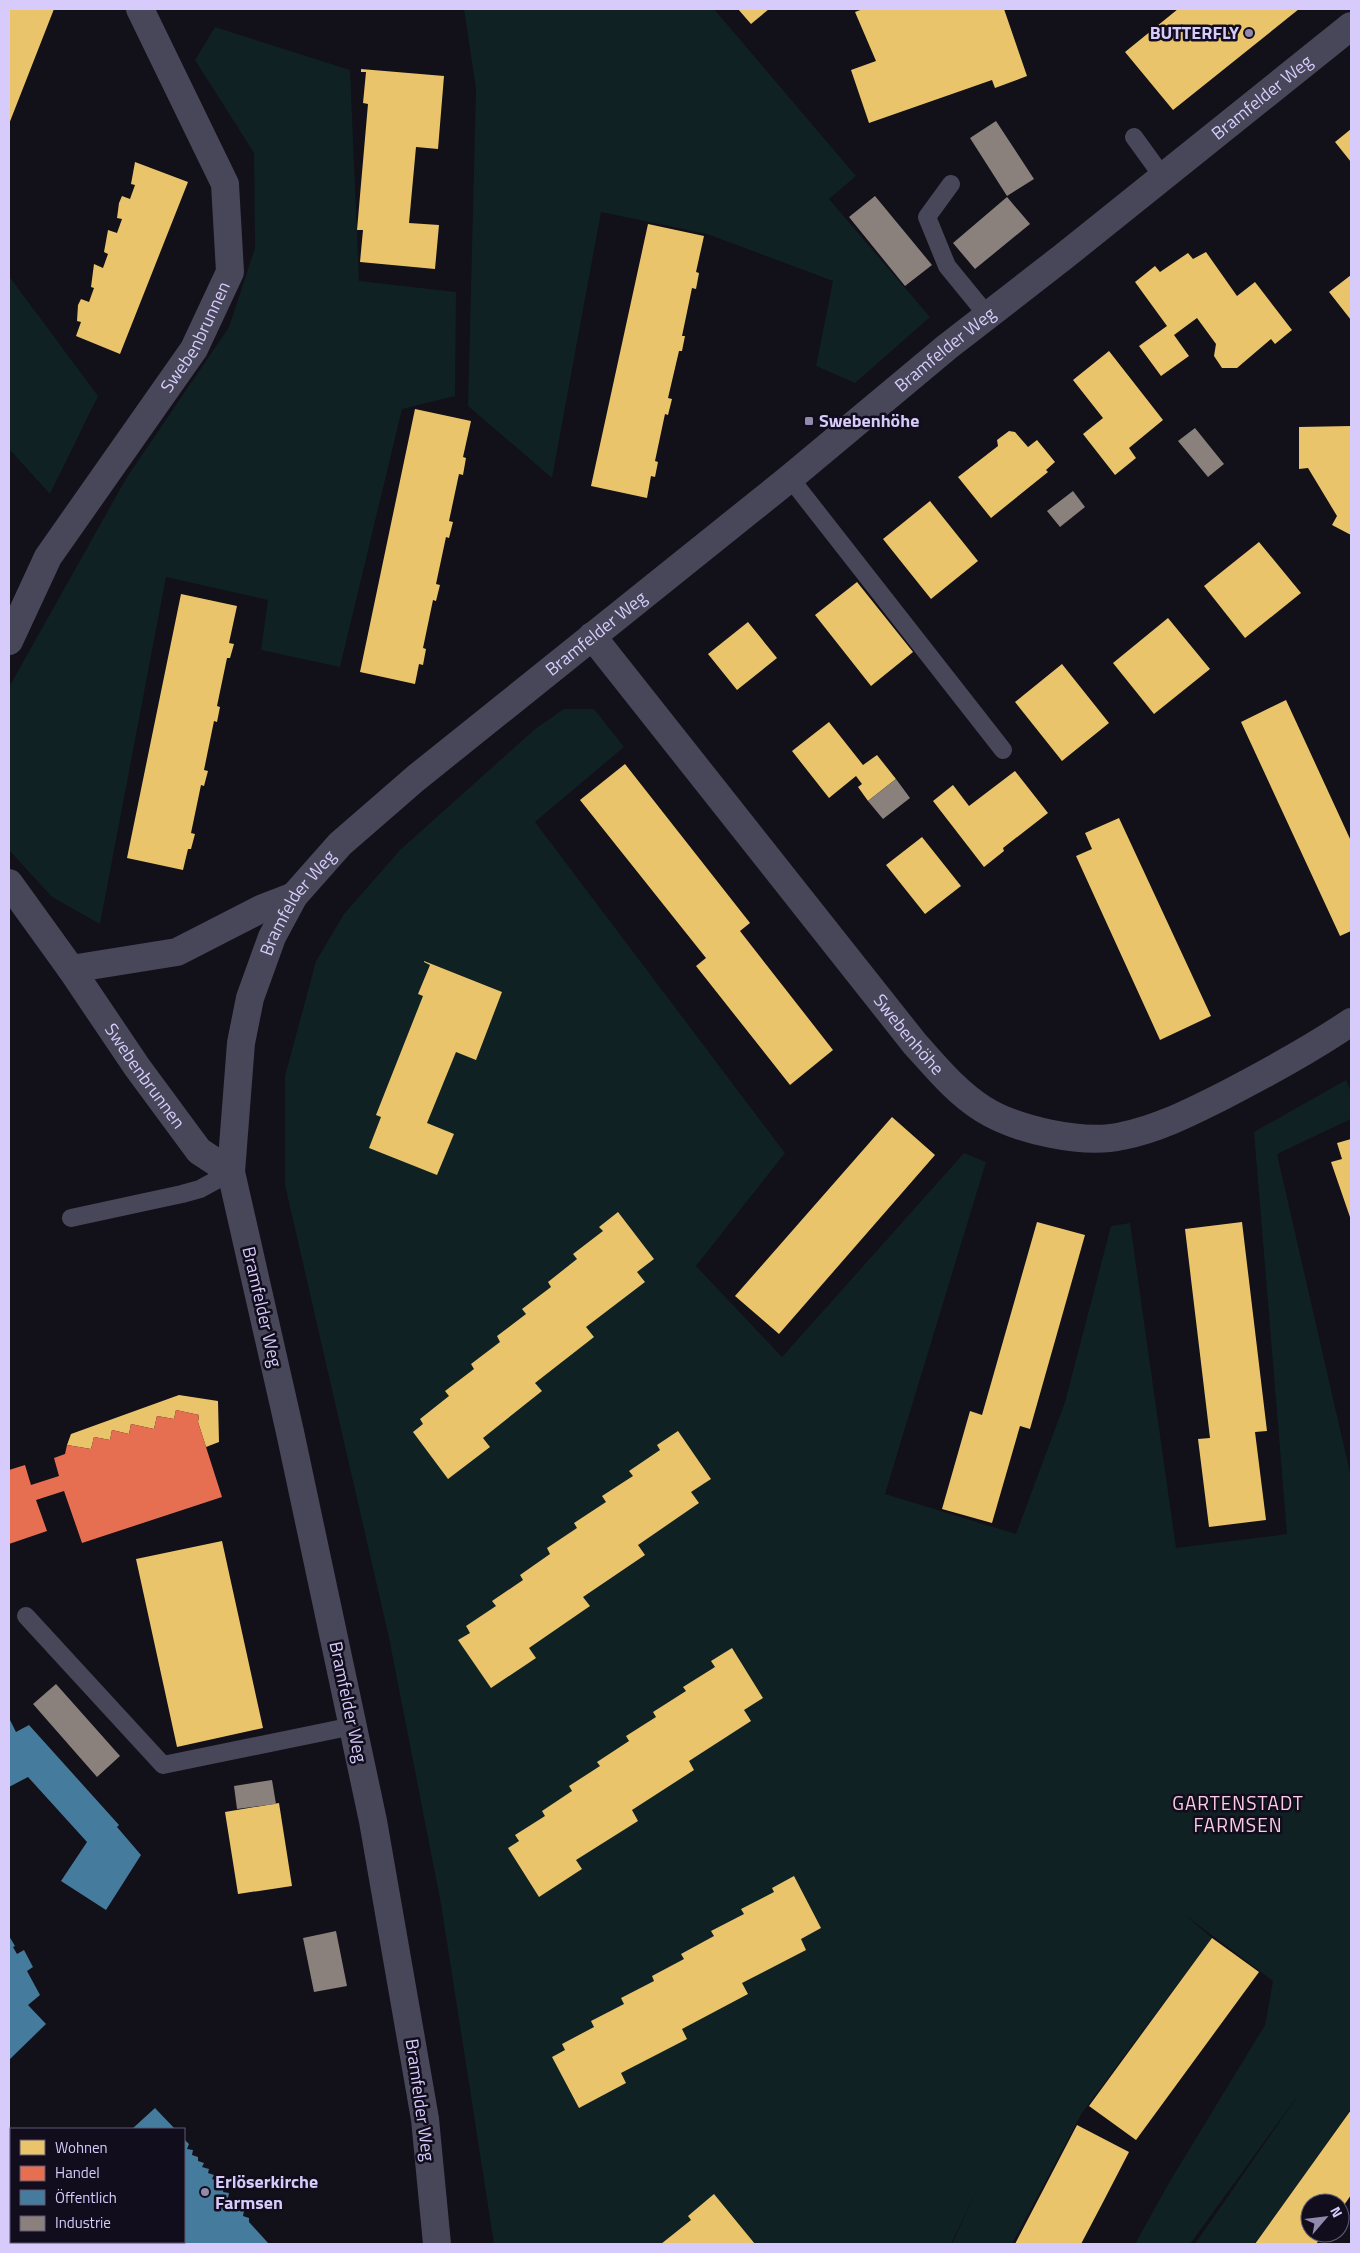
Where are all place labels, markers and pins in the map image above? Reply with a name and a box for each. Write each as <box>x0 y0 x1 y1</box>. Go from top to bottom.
place label: BUTTERFLY <box>1150 19 1240 46</box>
marker: BUTTERFLY <box>1243 27 1255 39</box>
place label: Swebenhöhe <box>819 407 919 434</box>
marker: Swebenhöhe <box>803 415 815 427</box>
place label: Erlöserkirche Farmsen <box>215 2168 318 2216</box>
marker: Erlöserkirche Farmsen <box>199 2186 211 2198</box>

